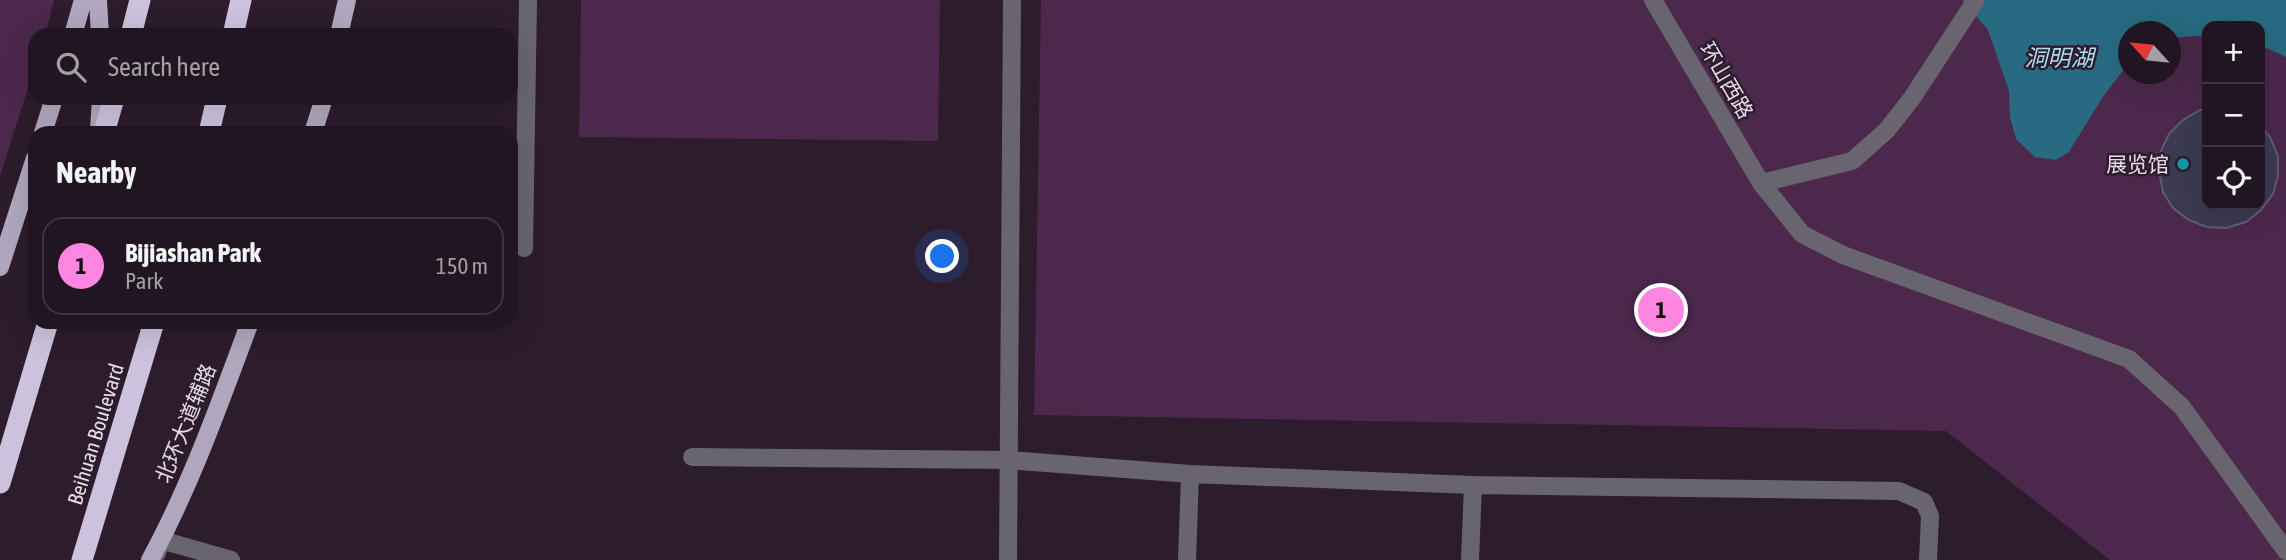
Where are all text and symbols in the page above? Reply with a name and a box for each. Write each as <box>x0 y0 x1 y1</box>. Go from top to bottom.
north arrow <box>2118 21 2181 84</box>
map controls <box>2202 21 2265 210</box>
button: + <box>2202 21 2265 84</box>
search box <box>28 28 518 105</box>
street label: 环山西路 <box>1696 38 1758 122</box>
water label: 洞明湖 <box>2025 45 2097 71</box>
icon: search <box>52 48 90 86</box>
text: Search here <box>108 52 220 82</box>
button: − <box>2202 84 2265 147</box>
button: locate <box>2202 147 2265 210</box>
place label: 展览馆 <box>2106 152 2169 176</box>
text: Nearby <box>56 155 136 189</box>
marker: 展览馆 <box>2175 156 2191 172</box>
text: Bijiashan Park <box>125 238 261 268</box>
your location <box>925 239 959 273</box>
text: 1 <box>76 253 86 279</box>
text: 150 m <box>436 253 488 279</box>
text: Park <box>125 268 163 294</box>
pin: 1 <box>1638 284 1684 336</box>
street label: Beihuan Boulevard <box>62 360 128 508</box>
street label: 北环大道辅路 <box>150 360 220 486</box>

